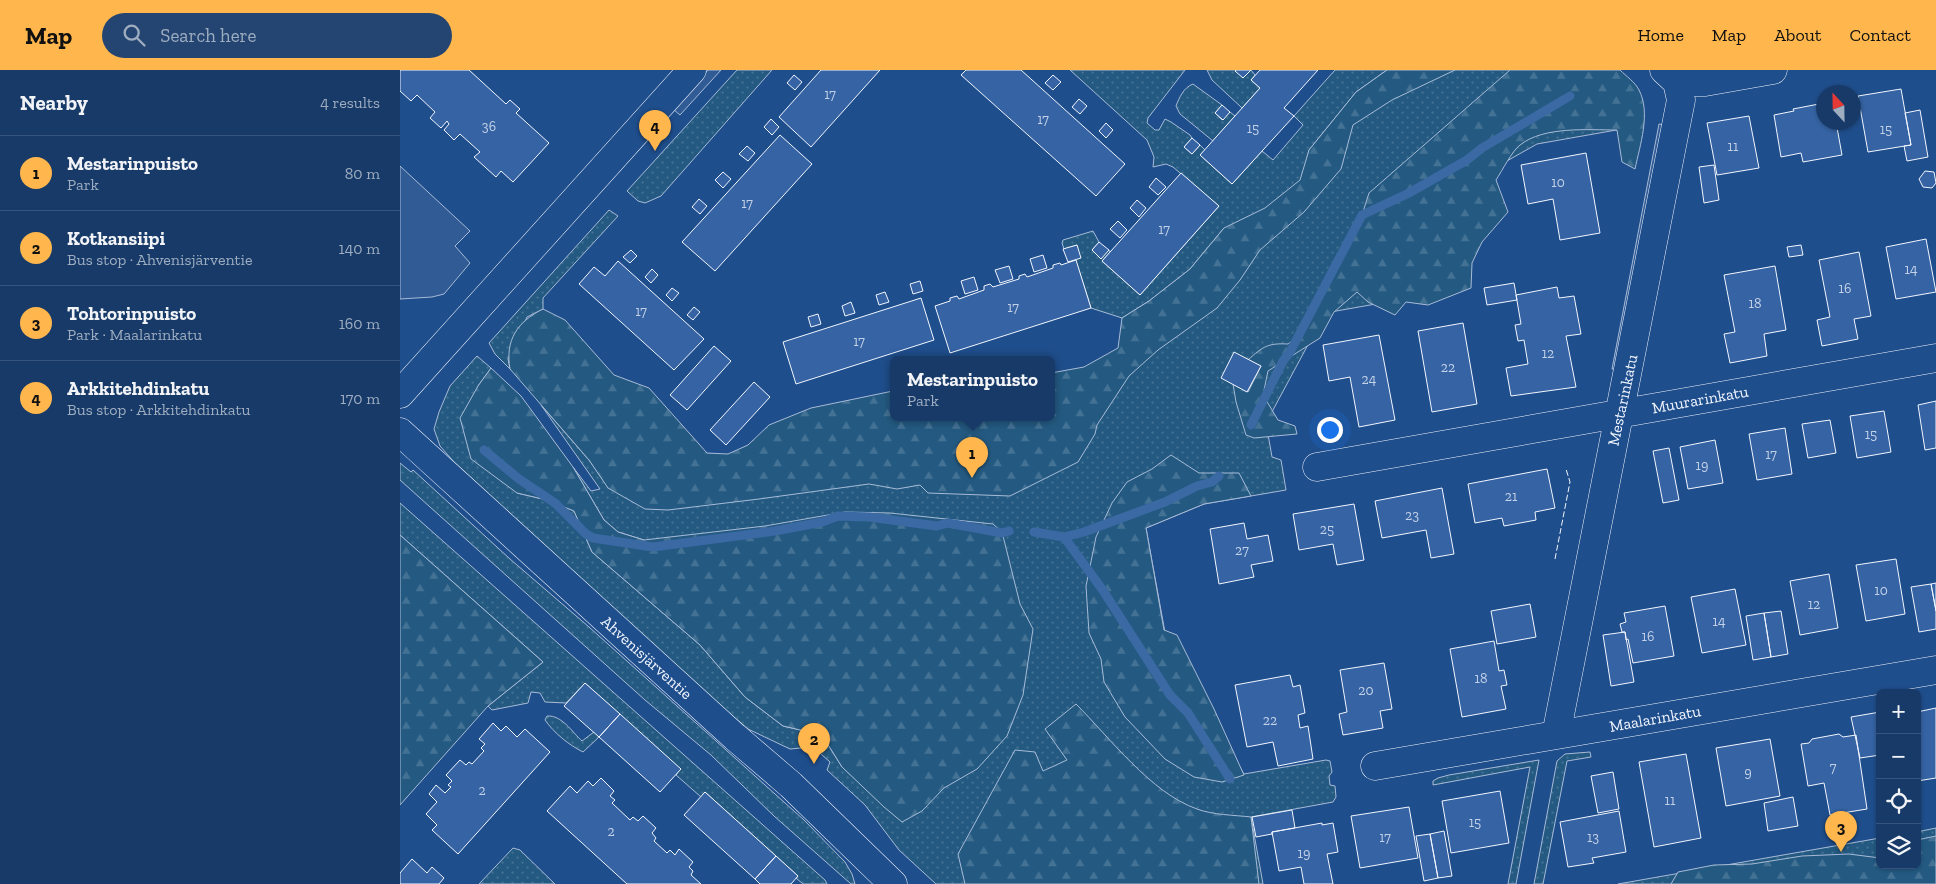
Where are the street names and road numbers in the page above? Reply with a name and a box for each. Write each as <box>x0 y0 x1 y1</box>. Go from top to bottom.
street label: Mestarinkatu <box>1604 352 1641 448</box>
street label: Muurarinkatu <box>1650 382 1750 417</box>
street label: Ahvenisjärventie <box>597 612 696 703</box>
street label: Maalarinkatu <box>1608 701 1702 736</box>

